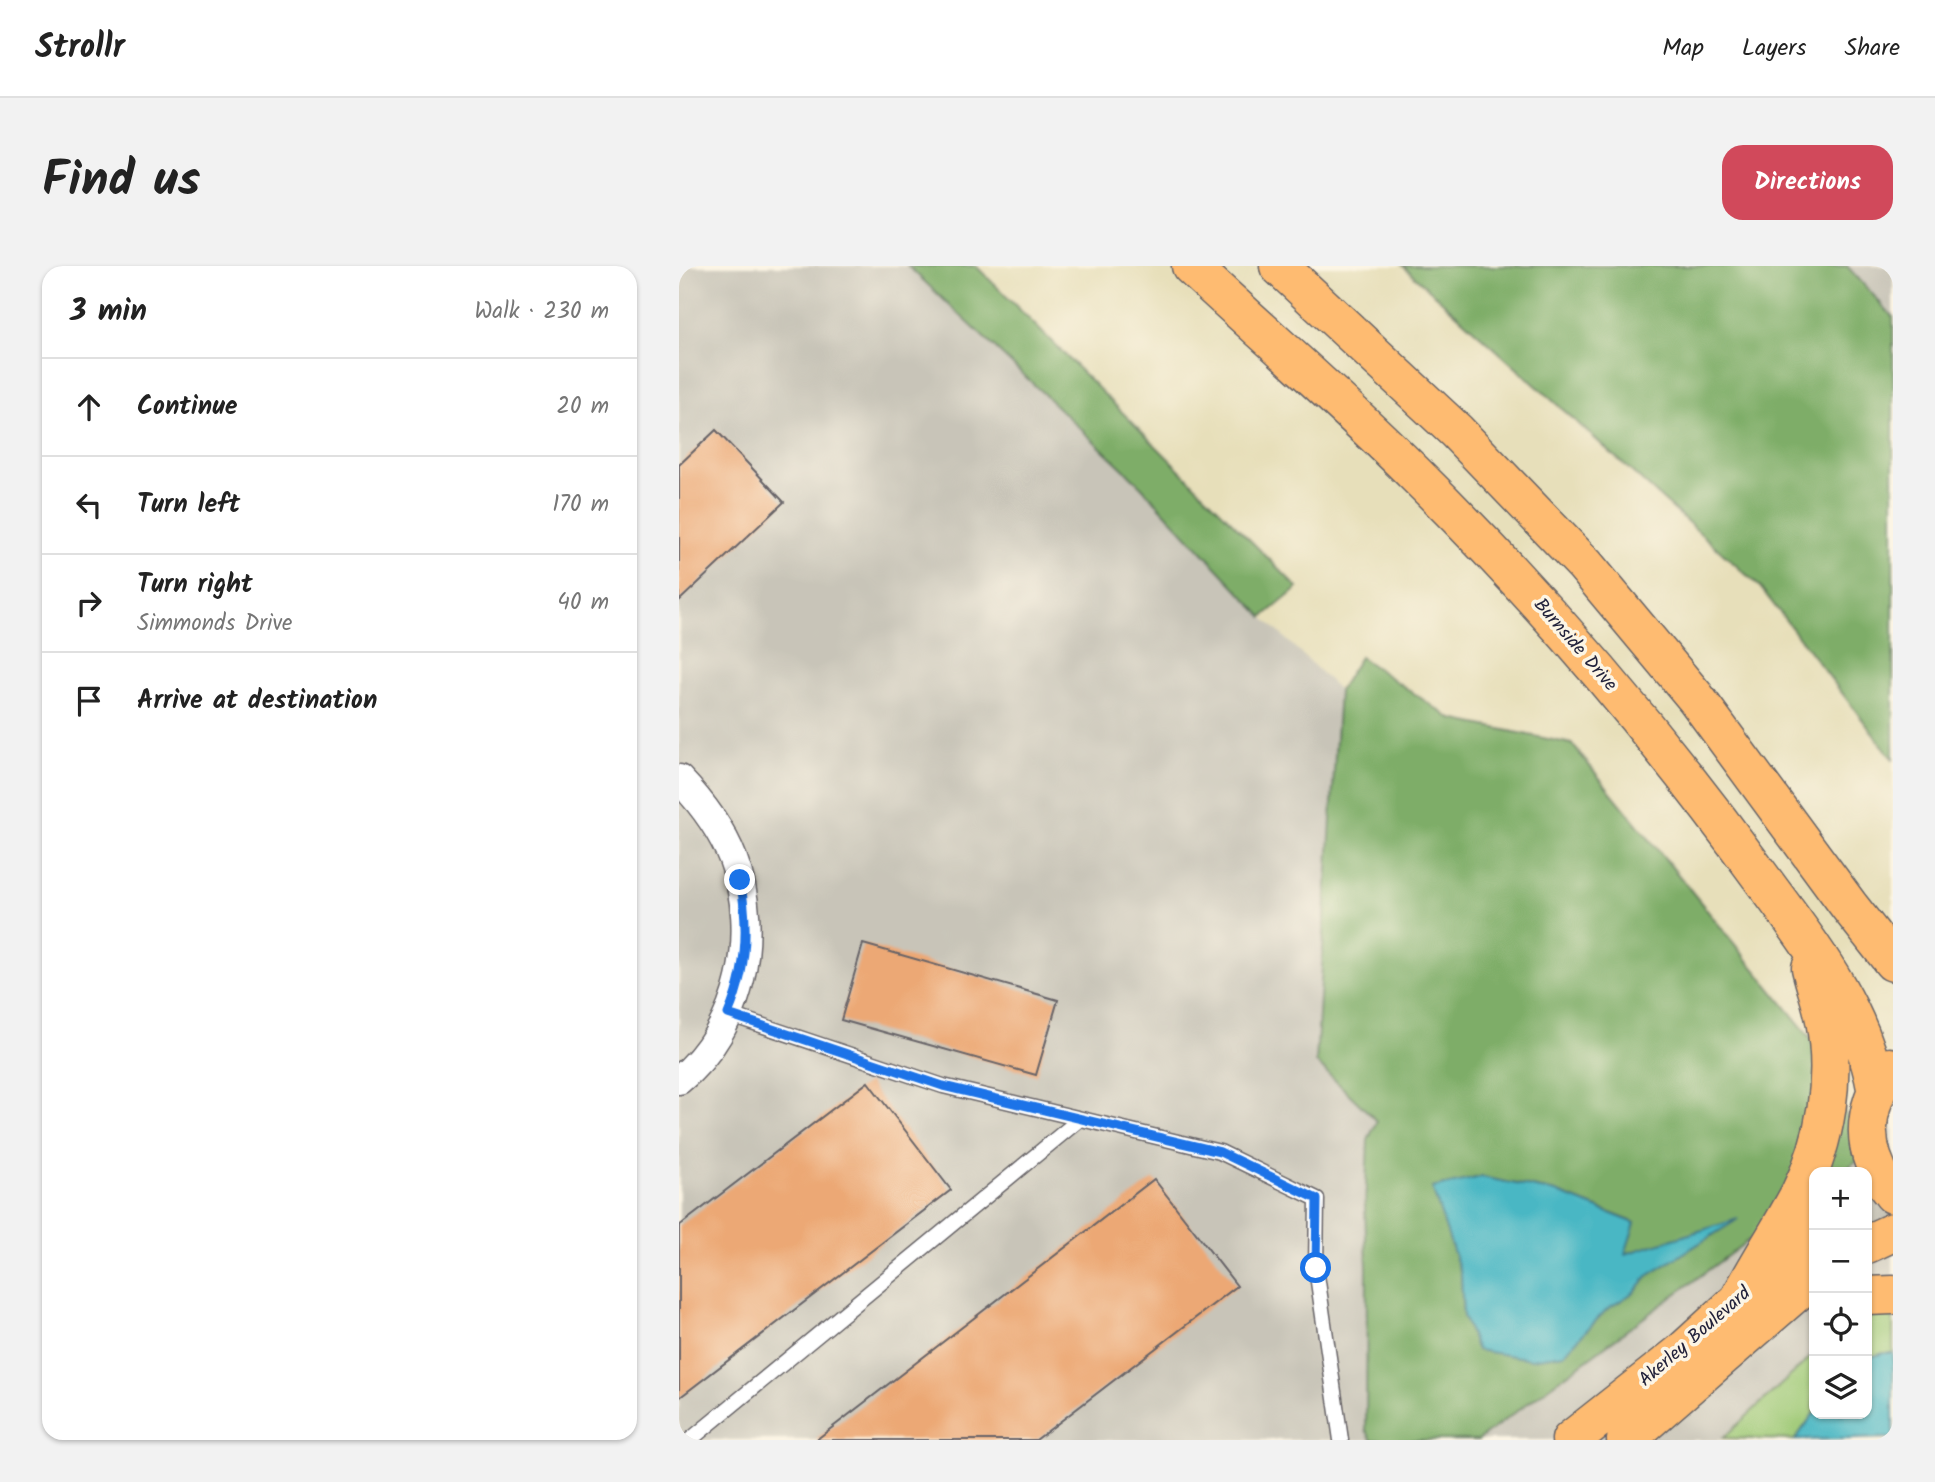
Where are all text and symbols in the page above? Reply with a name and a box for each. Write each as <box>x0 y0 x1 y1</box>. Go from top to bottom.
text: Strollr <box>35 22 125 75</box>
text: Map <box>1662 29 1704 68</box>
text: Layers <box>1742 29 1806 68</box>
text: Share <box>1844 29 1900 68</box>
text: Find us <box>42 143 200 221</box>
button: Directions <box>1722 145 1893 220</box>
text: 3 min <box>70 288 147 336</box>
text: Walk · 230 m <box>474 294 609 330</box>
text: Continue <box>137 386 238 428</box>
icon: ahead <box>70 388 108 426</box>
text: 20 m <box>557 389 609 425</box>
text: Turn left <box>137 484 240 526</box>
icon: left <box>70 486 108 524</box>
text: 170 m <box>552 487 609 523</box>
text: Turn right <box>137 564 253 606</box>
icon: right <box>70 584 108 622</box>
text: 40 m <box>557 585 609 621</box>
street label: Burnside Drive <box>1526 592 1625 699</box>
text: Simmonds Drive <box>137 606 292 642</box>
text: Arrive at destination <box>137 680 377 722</box>
icon: arrive <box>70 682 108 720</box>
route end <box>724 864 755 895</box>
map controls <box>1809 1167 1872 1419</box>
button: + <box>1809 1167 1872 1230</box>
button: − <box>1809 1230 1872 1293</box>
route start <box>1300 1252 1331 1283</box>
street label: Akerley Boulevard <box>1632 1279 1758 1395</box>
button: locate <box>1809 1293 1872 1356</box>
button: layers <box>1809 1356 1872 1419</box>

